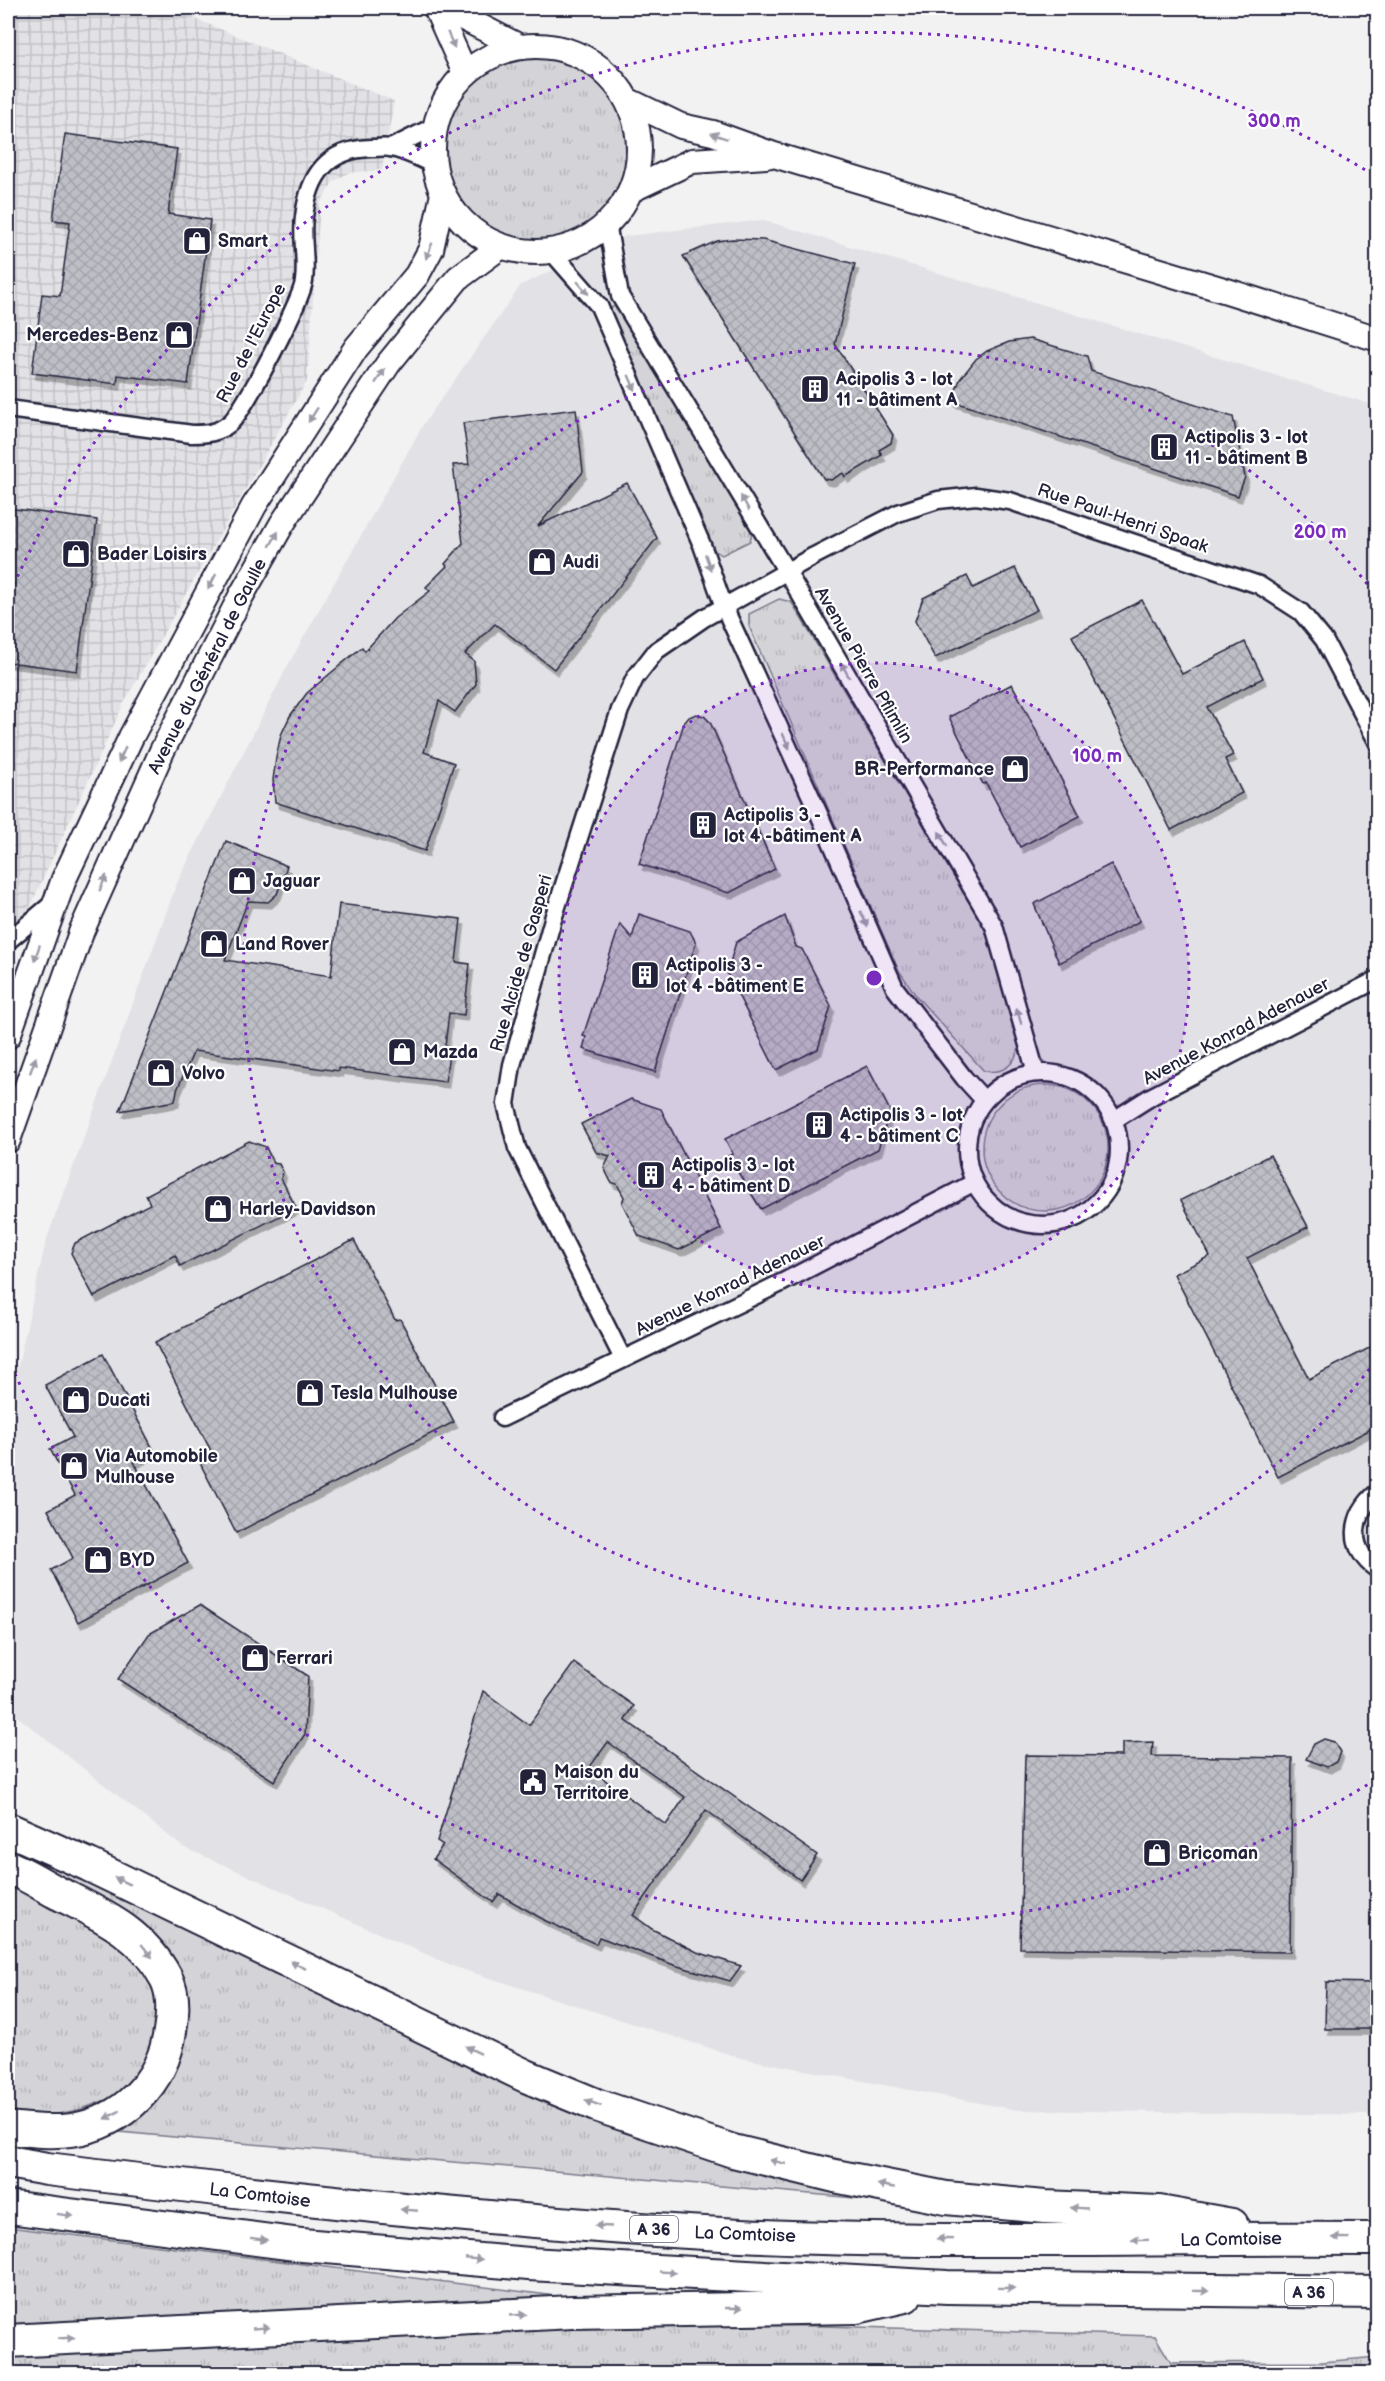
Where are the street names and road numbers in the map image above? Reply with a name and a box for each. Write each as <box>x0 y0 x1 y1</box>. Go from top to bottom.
street label: Rue de l'Europe <box>212 280 291 406</box>
street label: Rue Paul-Henri Spaak <box>1035 479 1211 558</box>
street label: Avenue du Général de Gaulle <box>144 555 271 778</box>
street label: Avenue Pierre Pflimlin <box>810 583 917 747</box>
street label: Rue Alcide de Gasperi <box>486 872 557 1054</box>
street label: Avenue Konrad Adenauer <box>1140 973 1333 1089</box>
street label: Avenue Konrad Adenauer <box>632 1230 829 1340</box>
street label: La Comtoise <box>208 2179 312 2212</box>
road number: A 36 <box>630 2216 678 2242</box>
street label: La Comtoise <box>694 2222 797 2247</box>
street label: La Comtoise <box>1180 2228 1282 2251</box>
road number: A 36 <box>1285 2279 1333 2305</box>

